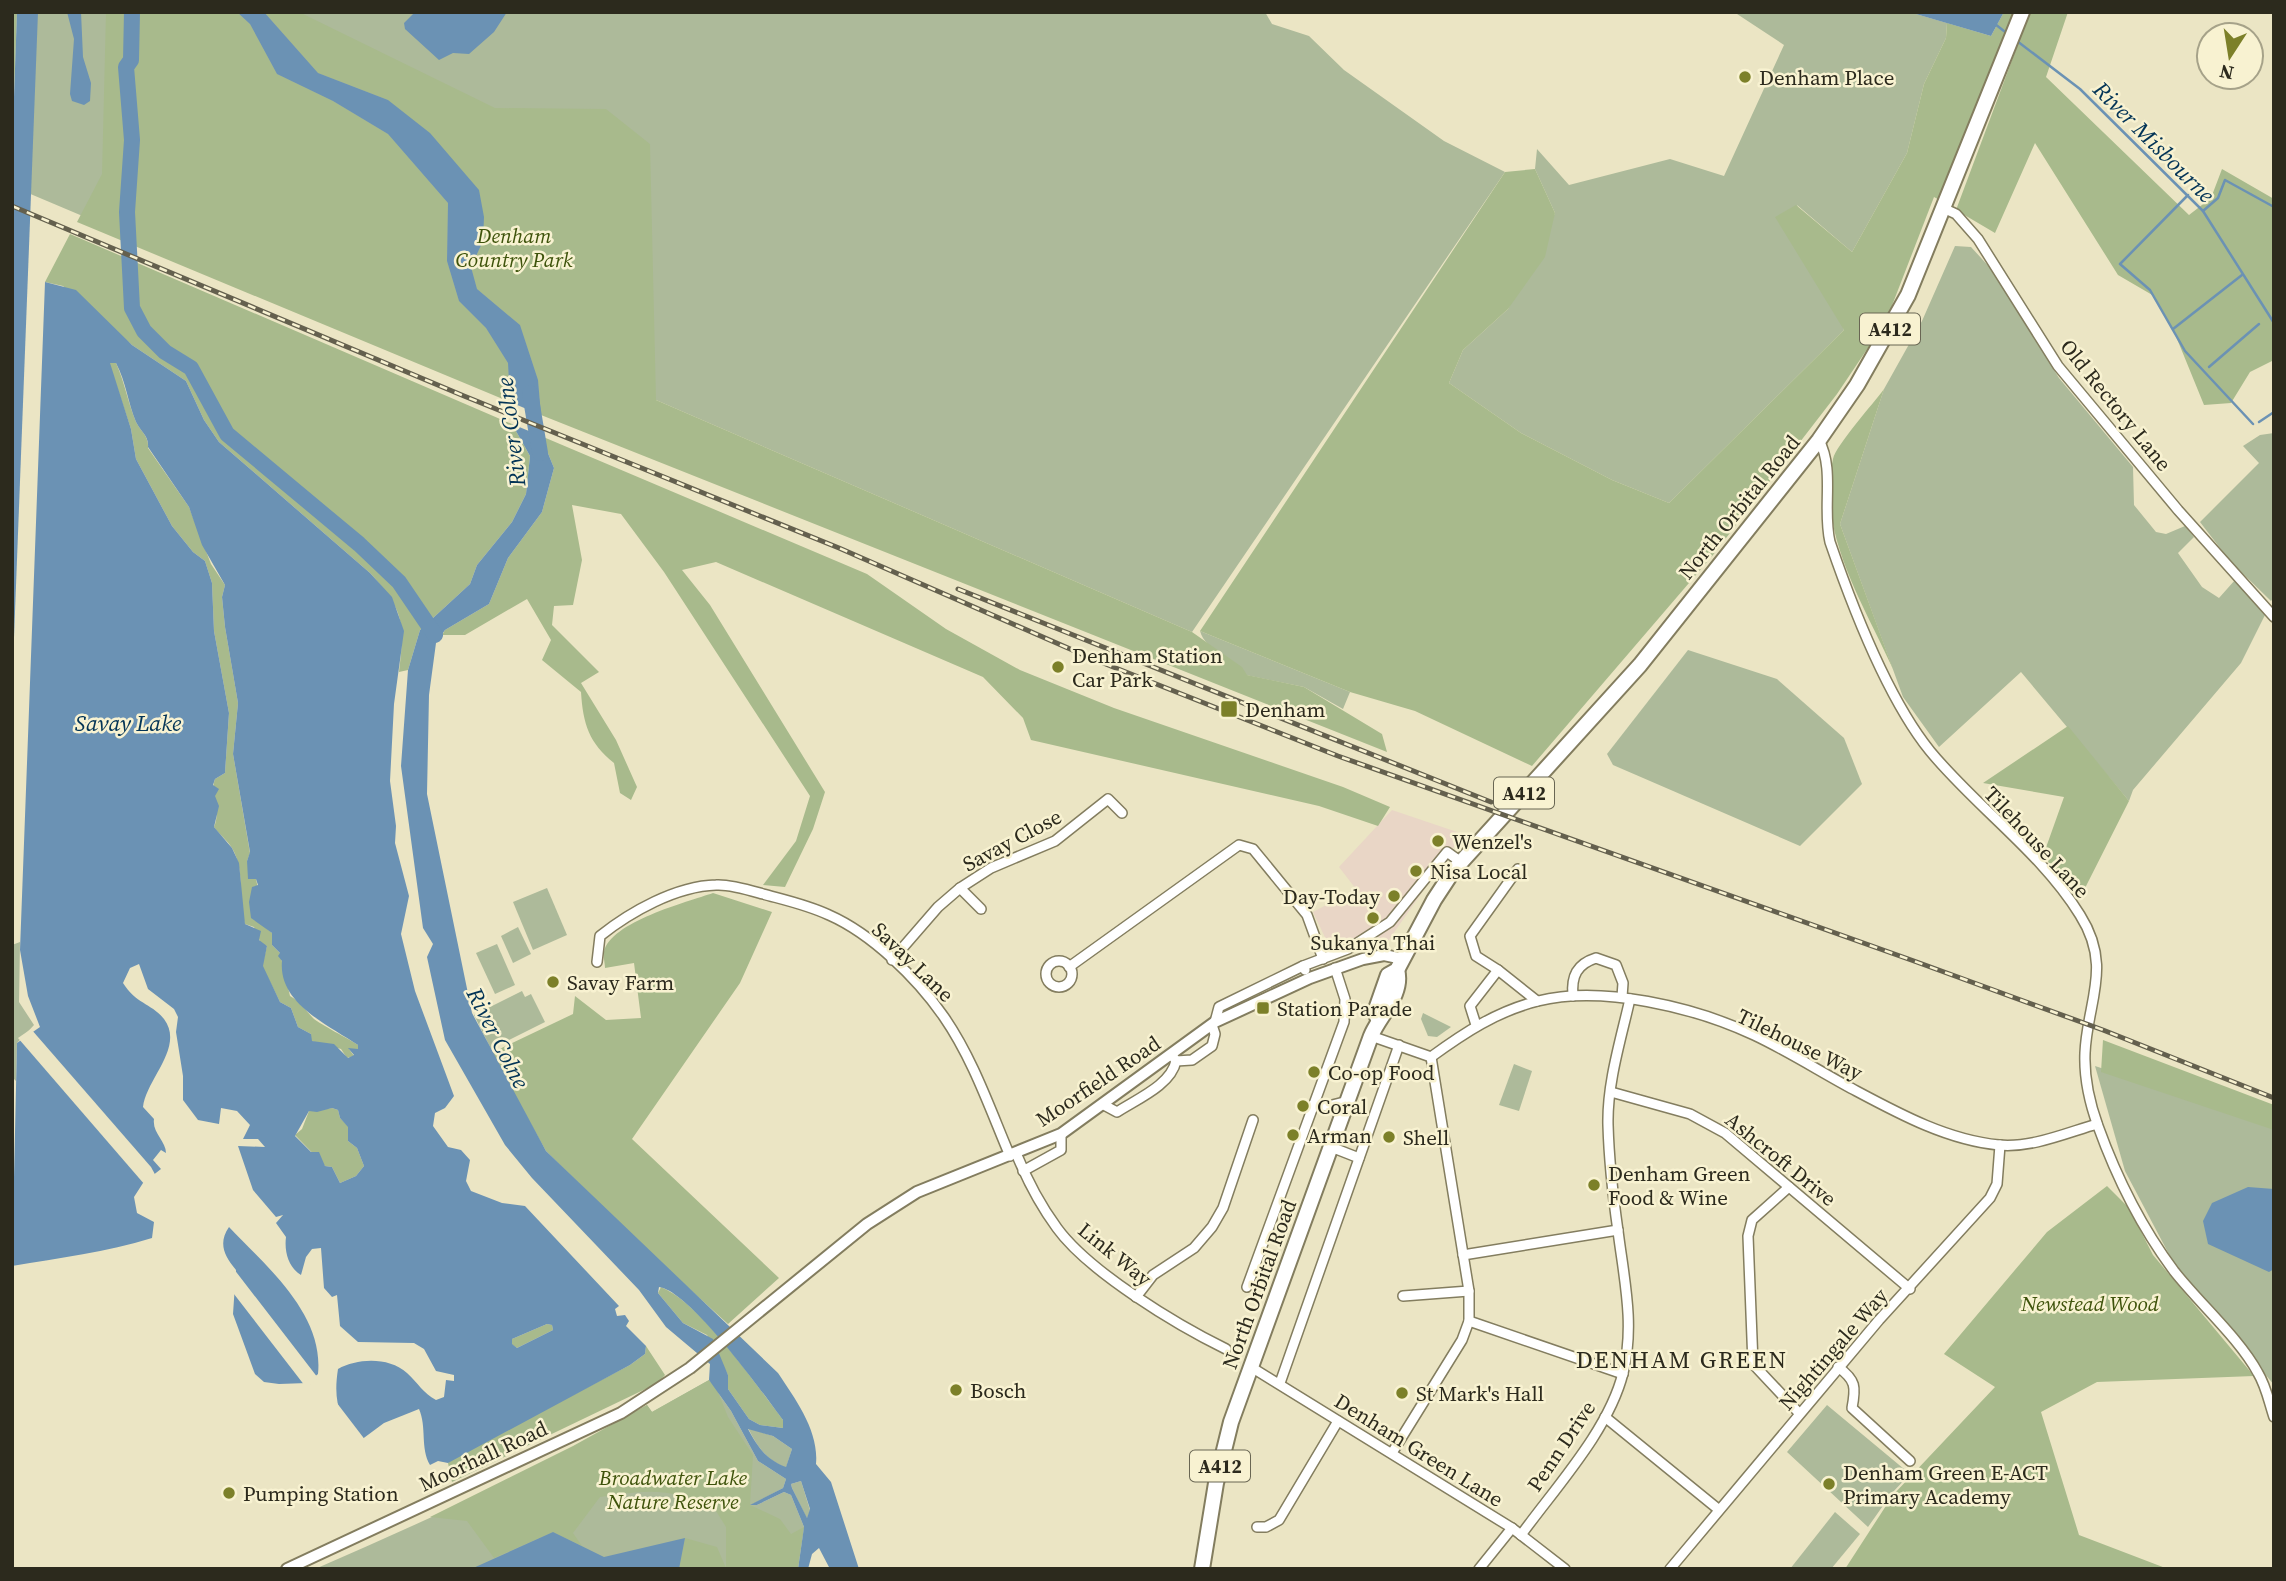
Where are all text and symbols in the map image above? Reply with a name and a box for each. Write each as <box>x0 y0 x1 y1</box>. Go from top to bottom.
north arrow <box>2195 21 2265 91</box>
text: N <box>2217 58 2236 87</box>
place label: Denham Place <box>1759 63 1894 92</box>
marker: Denham Place <box>1737 69 1753 85</box>
water label: River Misbourne <box>2085 73 2222 210</box>
park label: Denham Country Park <box>455 221 573 274</box>
road number: A412 <box>1860 314 1920 344</box>
street label: Old Rectory Lane <box>2054 333 2178 477</box>
water label: River Colne <box>488 375 534 489</box>
street label: North Orbital Road <box>1672 428 1806 585</box>
place label: Denham Station Car Park <box>1072 641 1223 694</box>
marker: Denham Station Car Park <box>1050 659 1066 675</box>
place label: Denham <box>1245 695 1326 724</box>
marker: Denham <box>1219 699 1239 719</box>
water label: Savay Lake <box>75 707 182 739</box>
road number: A412 <box>1494 778 1554 808</box>
street label: Tilehouse Lane <box>1978 780 2096 904</box>
street label: Savay Close <box>957 802 1067 878</box>
place label: Wenzel's <box>1452 827 1532 856</box>
marker: Wenzel's <box>1430 833 1446 849</box>
place label: Nisa Local <box>1430 857 1528 886</box>
marker: Nisa Local <box>1408 863 1424 879</box>
place label: Day-Today <box>1283 882 1380 911</box>
marker: Day-Today <box>1386 888 1402 904</box>
marker: Sukanya Thai <box>1365 910 1381 926</box>
street label: Savay Lane <box>866 915 960 1009</box>
place label: Sukanya Thai <box>1311 928 1435 957</box>
place label: Savay Farm <box>567 968 674 997</box>
marker: Savay Farm <box>545 974 561 990</box>
water label: River Colne <box>458 981 537 1095</box>
place label: Station Parade <box>1277 994 1412 1023</box>
marker: Station Parade <box>1255 1000 1271 1016</box>
street label: Tilehouse Way <box>1733 1001 1868 1087</box>
street label: Moorfield Road <box>1030 1029 1166 1133</box>
place label: Co-op Food <box>1328 1058 1435 1087</box>
marker: Co-op Food <box>1306 1064 1322 1080</box>
place label: Coral <box>1317 1092 1367 1121</box>
marker: Coral <box>1295 1098 1311 1114</box>
street label: Ashcroft Drive <box>1719 1105 1843 1213</box>
place label: Arman <box>1307 1121 1372 1150</box>
place label: Shell <box>1403 1123 1449 1152</box>
marker: Arman <box>1285 1127 1301 1143</box>
marker: Shell <box>1381 1129 1397 1145</box>
place label: Denham Green Food & Wine <box>1608 1159 1751 1212</box>
marker: Denham Green Food & Wine <box>1586 1177 1602 1193</box>
street label: North Orbital Road <box>1215 1195 1303 1373</box>
street label: Link Way <box>1072 1215 1158 1293</box>
street label: Nightingale Way <box>1772 1282 1894 1416</box>
park label: Newstead Wood <box>2020 1289 2159 1318</box>
district label: DENHAM GREEN <box>1576 1343 1788 1376</box>
place label: Bosch <box>970 1376 1027 1405</box>
place label: St Mark's Hall <box>1416 1379 1544 1408</box>
marker: Bosch <box>948 1382 964 1398</box>
marker: St Mark's Hall <box>1394 1385 1410 1401</box>
street label: Denham Green Lane <box>1329 1386 1509 1514</box>
street label: Penn Drive <box>1520 1395 1602 1497</box>
street label: Moorhall Road <box>414 1414 552 1498</box>
road number: A412 <box>1190 1450 1250 1482</box>
place label: Denham Green E-ACT Primary Academy <box>1843 1458 2048 1511</box>
park label: Broadwater Lake Nature Reserve <box>598 1463 748 1516</box>
marker: Denham Green E-ACT Primary Academy <box>1821 1476 1837 1492</box>
place label: Pumping Station <box>243 1479 399 1508</box>
marker: Pumping Station <box>221 1485 237 1501</box>

